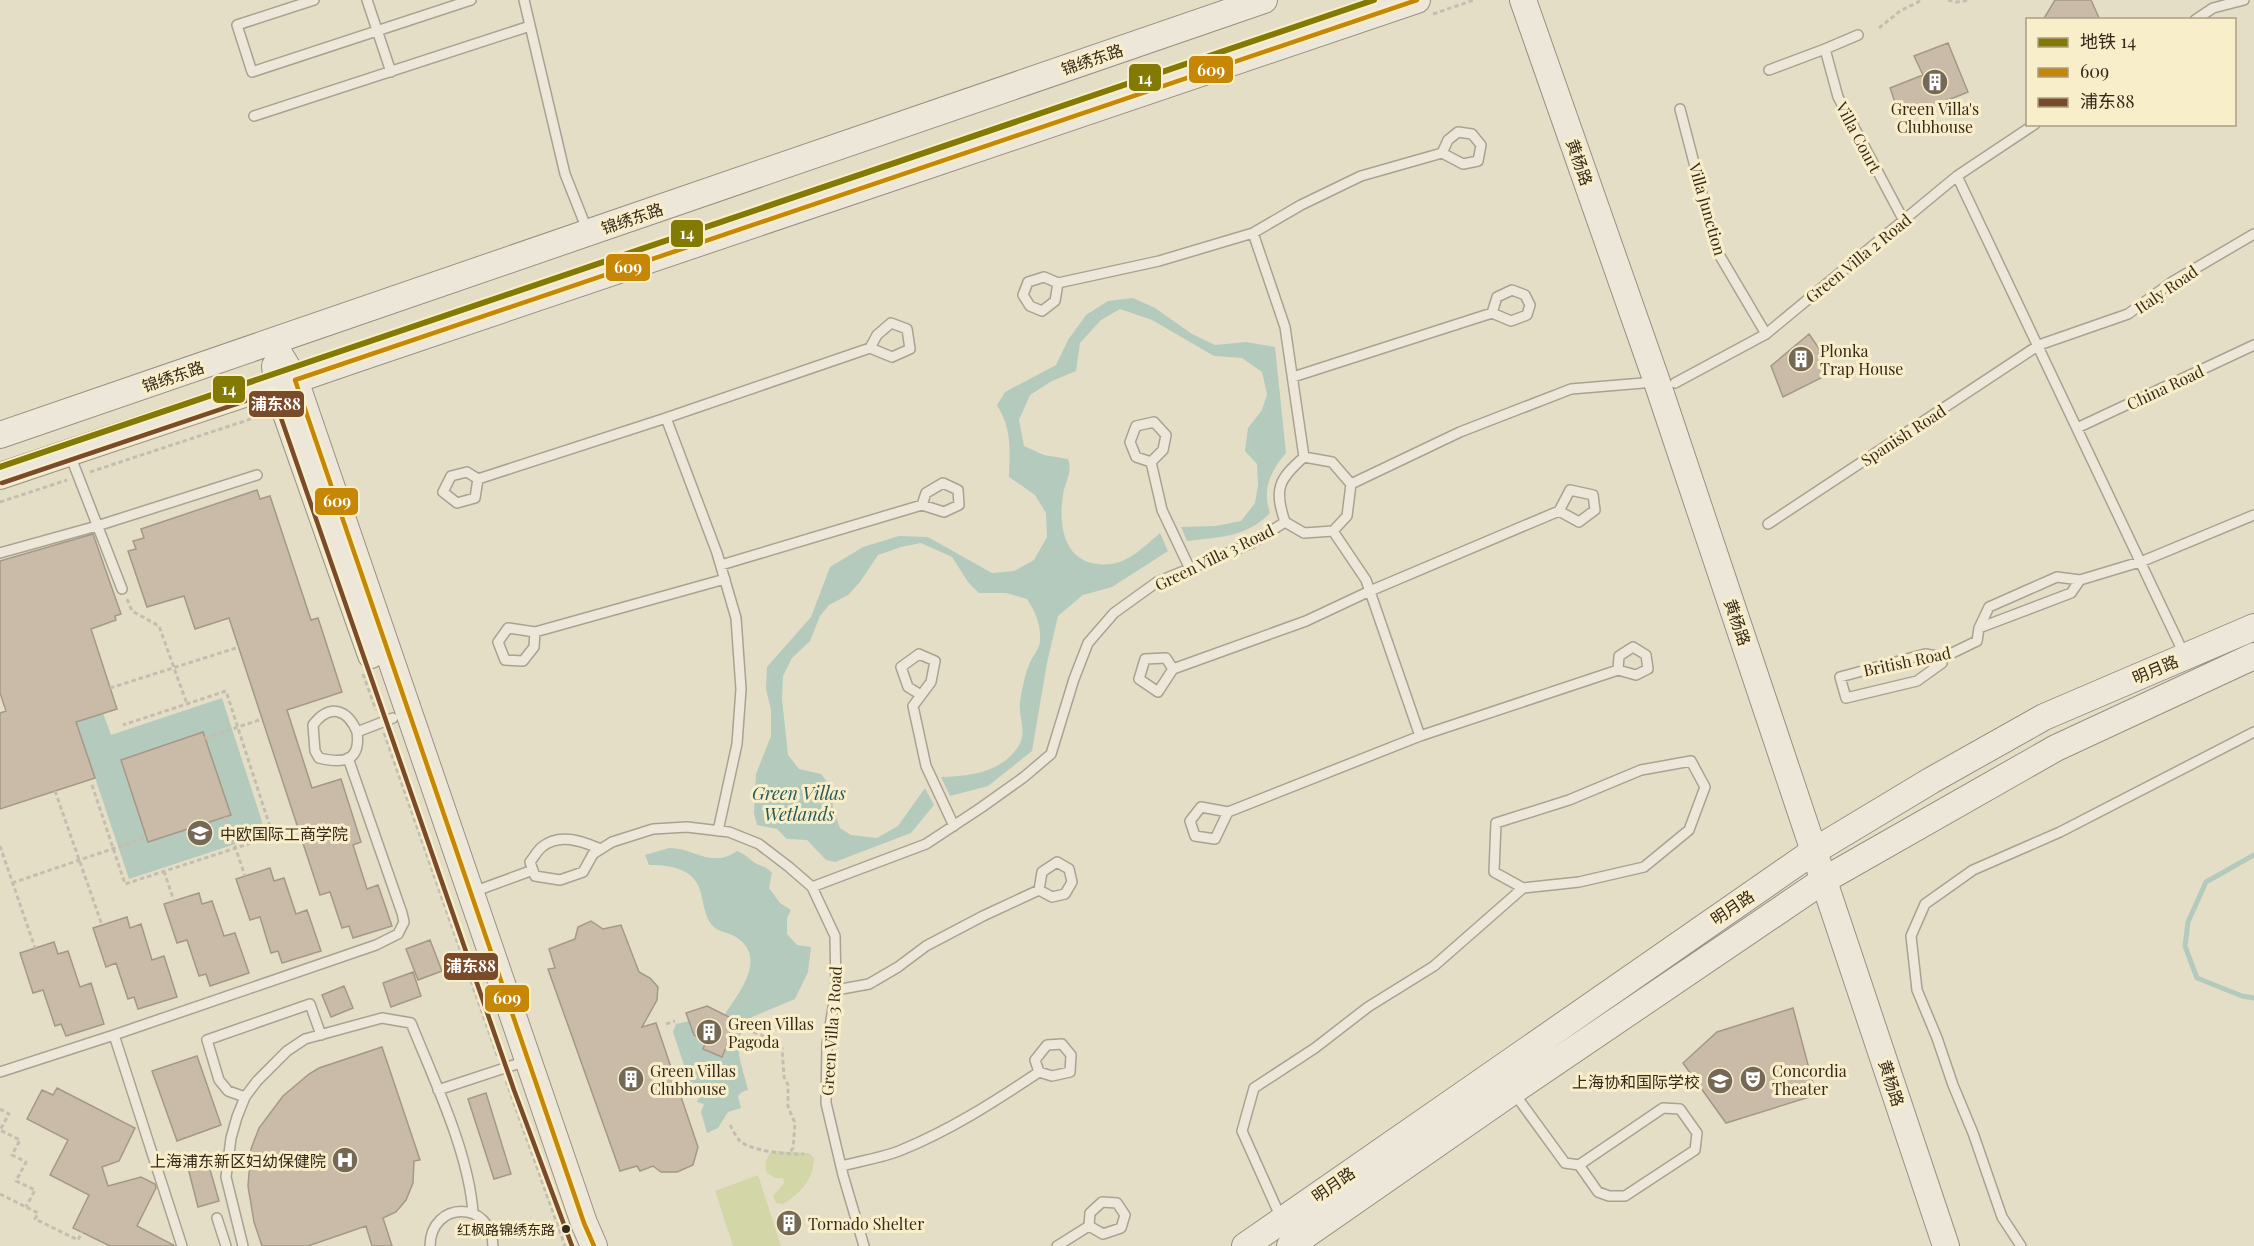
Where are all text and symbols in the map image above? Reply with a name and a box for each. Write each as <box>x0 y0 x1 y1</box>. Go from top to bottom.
legend <box>2026 18 2236 126</box>
text: 地铁 14 <box>2080 29 2136 53</box>
street label: 锦绣东路 <box>1058 39 1126 79</box>
line badge: 609 <box>1188 55 1234 84</box>
text: 609 <box>1197 59 1225 80</box>
text: 609 <box>2080 59 2109 83</box>
line badge: 14 <box>1128 63 1162 92</box>
text: 14 <box>1138 67 1152 88</box>
building icon: Green Villa's Clubhouse <box>1920 67 1950 97</box>
text: 浦东88 <box>2080 89 2135 113</box>
street label: Villa Court <box>1831 97 1887 176</box>
place label: Green Villa's Clubhouse <box>1891 98 1979 137</box>
street label: 黄杨路 <box>1562 136 1598 188</box>
street label: Villa Junction <box>1684 159 1731 258</box>
street label: 锦绣东路 <box>598 198 666 238</box>
street label: Green Villa 2 Road <box>1801 209 1915 307</box>
line badge: 14 <box>670 219 704 248</box>
text: 14 <box>680 222 694 243</box>
line badge: 609 <box>605 253 651 282</box>
text: 609 <box>614 256 642 277</box>
street label: Italy Road <box>2130 260 2202 318</box>
place label: Plonka Trap House <box>1820 340 1903 379</box>
building icon: Plonka Trap House <box>1786 344 1816 374</box>
street label: 锦绣东路 <box>139 356 207 396</box>
street label: China Road <box>2123 360 2207 414</box>
line badge: 14 <box>212 375 246 404</box>
text: 14 <box>222 378 236 399</box>
line badge: 浦东88 <box>248 390 305 418</box>
text: 浦东88 <box>251 393 301 414</box>
street label: Spanish Road <box>1857 400 1949 470</box>
line badge: 609 <box>314 487 359 516</box>
text: 609 <box>323 490 351 511</box>
street label: Green Villa 3 Road <box>1151 519 1277 595</box>
street label: 黄杨路 <box>1720 596 1756 648</box>
street label: British Road <box>1861 641 1953 681</box>
street label: 明月路 <box>2129 650 2181 688</box>
water label: Green Villas Wetlands <box>752 781 846 826</box>
school or university icon: 中欧国际工商学院 <box>185 818 215 848</box>
place label: 中欧国际工商学院 <box>220 823 348 844</box>
street label: 明月路 <box>1706 885 1758 929</box>
line badge: 浦东88 <box>443 952 499 981</box>
text: 浦东88 <box>446 955 496 976</box>
street label: Green Villa 3 Road <box>816 965 846 1097</box>
line badge: 609 <box>484 984 530 1013</box>
text: 609 <box>493 987 521 1008</box>
place label: Green Villas Pagoda <box>728 1013 814 1052</box>
building icon: Green Villas Pagoda <box>694 1017 724 1047</box>
street label: 黄杨路 <box>1875 1057 1909 1109</box>
place label: Green Villas Clubhouse <box>650 1060 736 1099</box>
place label: Concordia Theater <box>1772 1060 1847 1099</box>
building icon: Green Villas Clubhouse <box>616 1064 646 1094</box>
theatre icon: Concordia Theater <box>1738 1064 1768 1094</box>
school or university icon: 上海协和国际学校 <box>1705 1066 1735 1096</box>
place label: 上海协和国际学校 <box>1572 1071 1700 1092</box>
hospital icon: 上海浦东新区妇幼保健院 <box>330 1145 360 1175</box>
place label: 上海浦东新区妇幼保健院 <box>150 1150 326 1171</box>
street label: 明月路 <box>1307 1162 1359 1206</box>
building icon: Tornado Shelter <box>774 1208 804 1238</box>
place label: Tornado Shelter <box>808 1213 924 1234</box>
place label: 红枫路锦绣东路 <box>457 1220 555 1239</box>
marker: 红枫路锦绣东路 <box>560 1223 572 1235</box>

